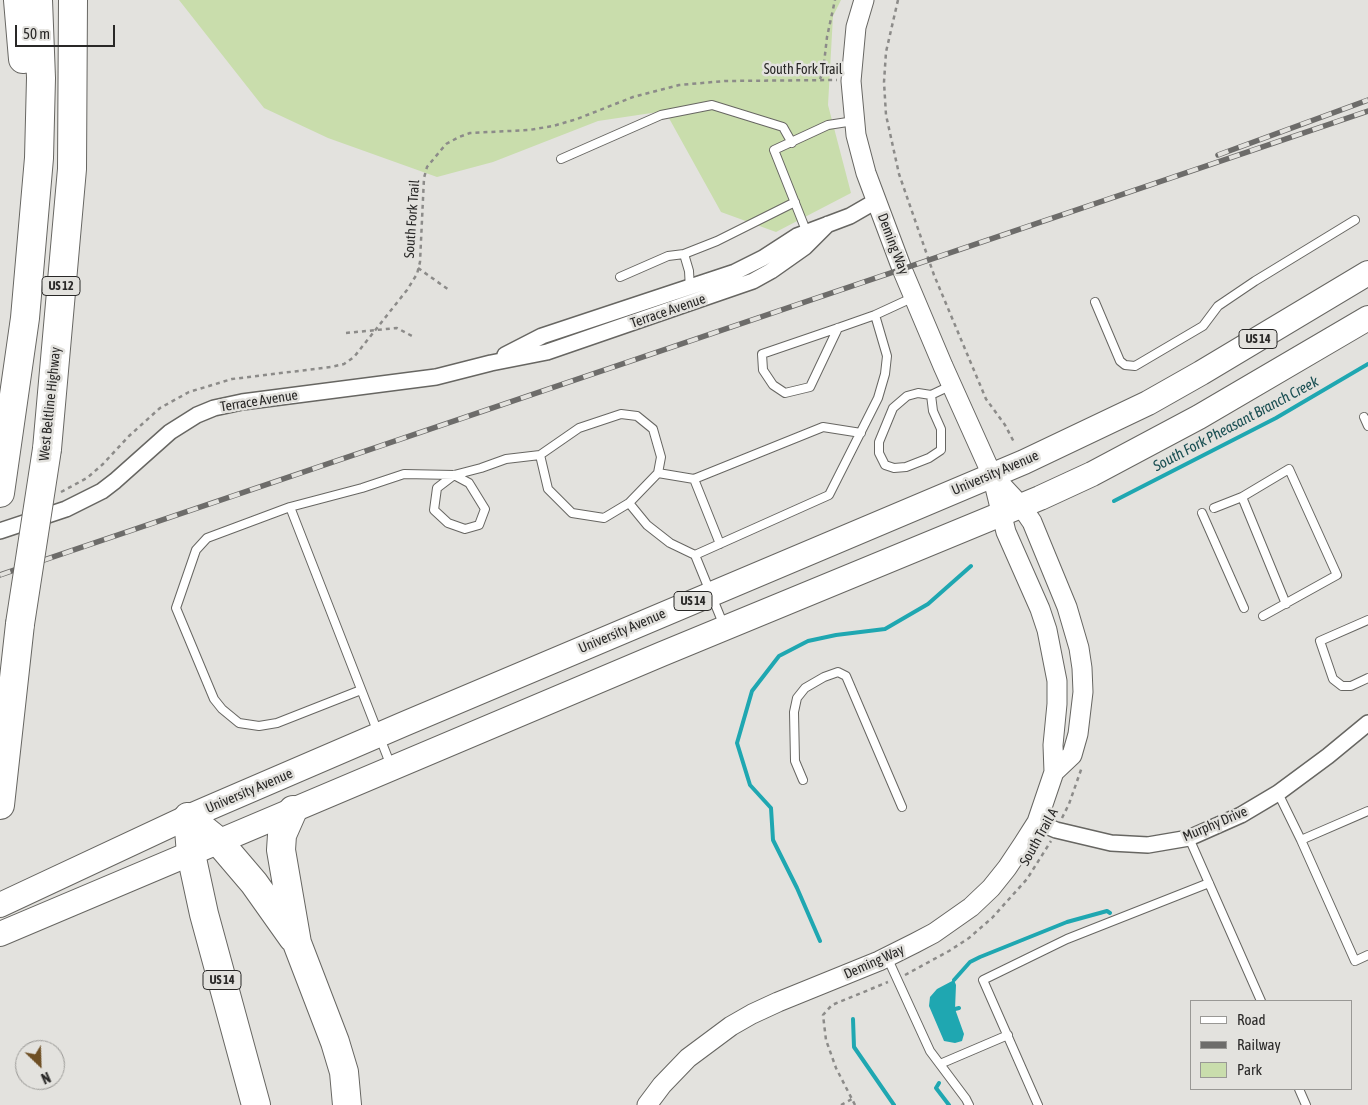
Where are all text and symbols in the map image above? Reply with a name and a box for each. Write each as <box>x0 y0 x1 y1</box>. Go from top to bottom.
scale bar <box>18 15 118 47</box>
text: 50 m <box>23 25 50 42</box>
street label: South Fork Trail <box>764 62 842 78</box>
street label: South Fork Trail <box>401 179 423 259</box>
street label: Deming Way <box>874 211 912 277</box>
road number: US 12 <box>42 276 80 296</box>
street label: Terrace Avenue <box>628 290 708 332</box>
road number: US 14 <box>1239 329 1277 348</box>
street label: West Beltline Highway <box>36 346 64 462</box>
water label: South Fork Pheasant Branch Creek <box>1150 373 1322 475</box>
street label: Terrace Avenue <box>219 387 299 415</box>
street label: University Avenue <box>949 447 1041 499</box>
road number: US 14 <box>674 592 712 610</box>
street label: University Avenue <box>576 605 668 657</box>
street label: University Avenue <box>203 765 295 817</box>
street label: Murphy Drive <box>1180 803 1250 845</box>
street label: South Trail A <box>1016 805 1062 869</box>
street label: Deming Way <box>841 941 907 983</box>
road number: US 14 <box>203 970 241 990</box>
legend <box>1190 1000 1353 1090</box>
text: Road <box>1237 1011 1266 1028</box>
text: Railway <box>1237 1036 1281 1053</box>
north arrow <box>15 1040 65 1090</box>
text: Park <box>1237 1061 1262 1078</box>
text: N <box>39 1069 53 1087</box>

